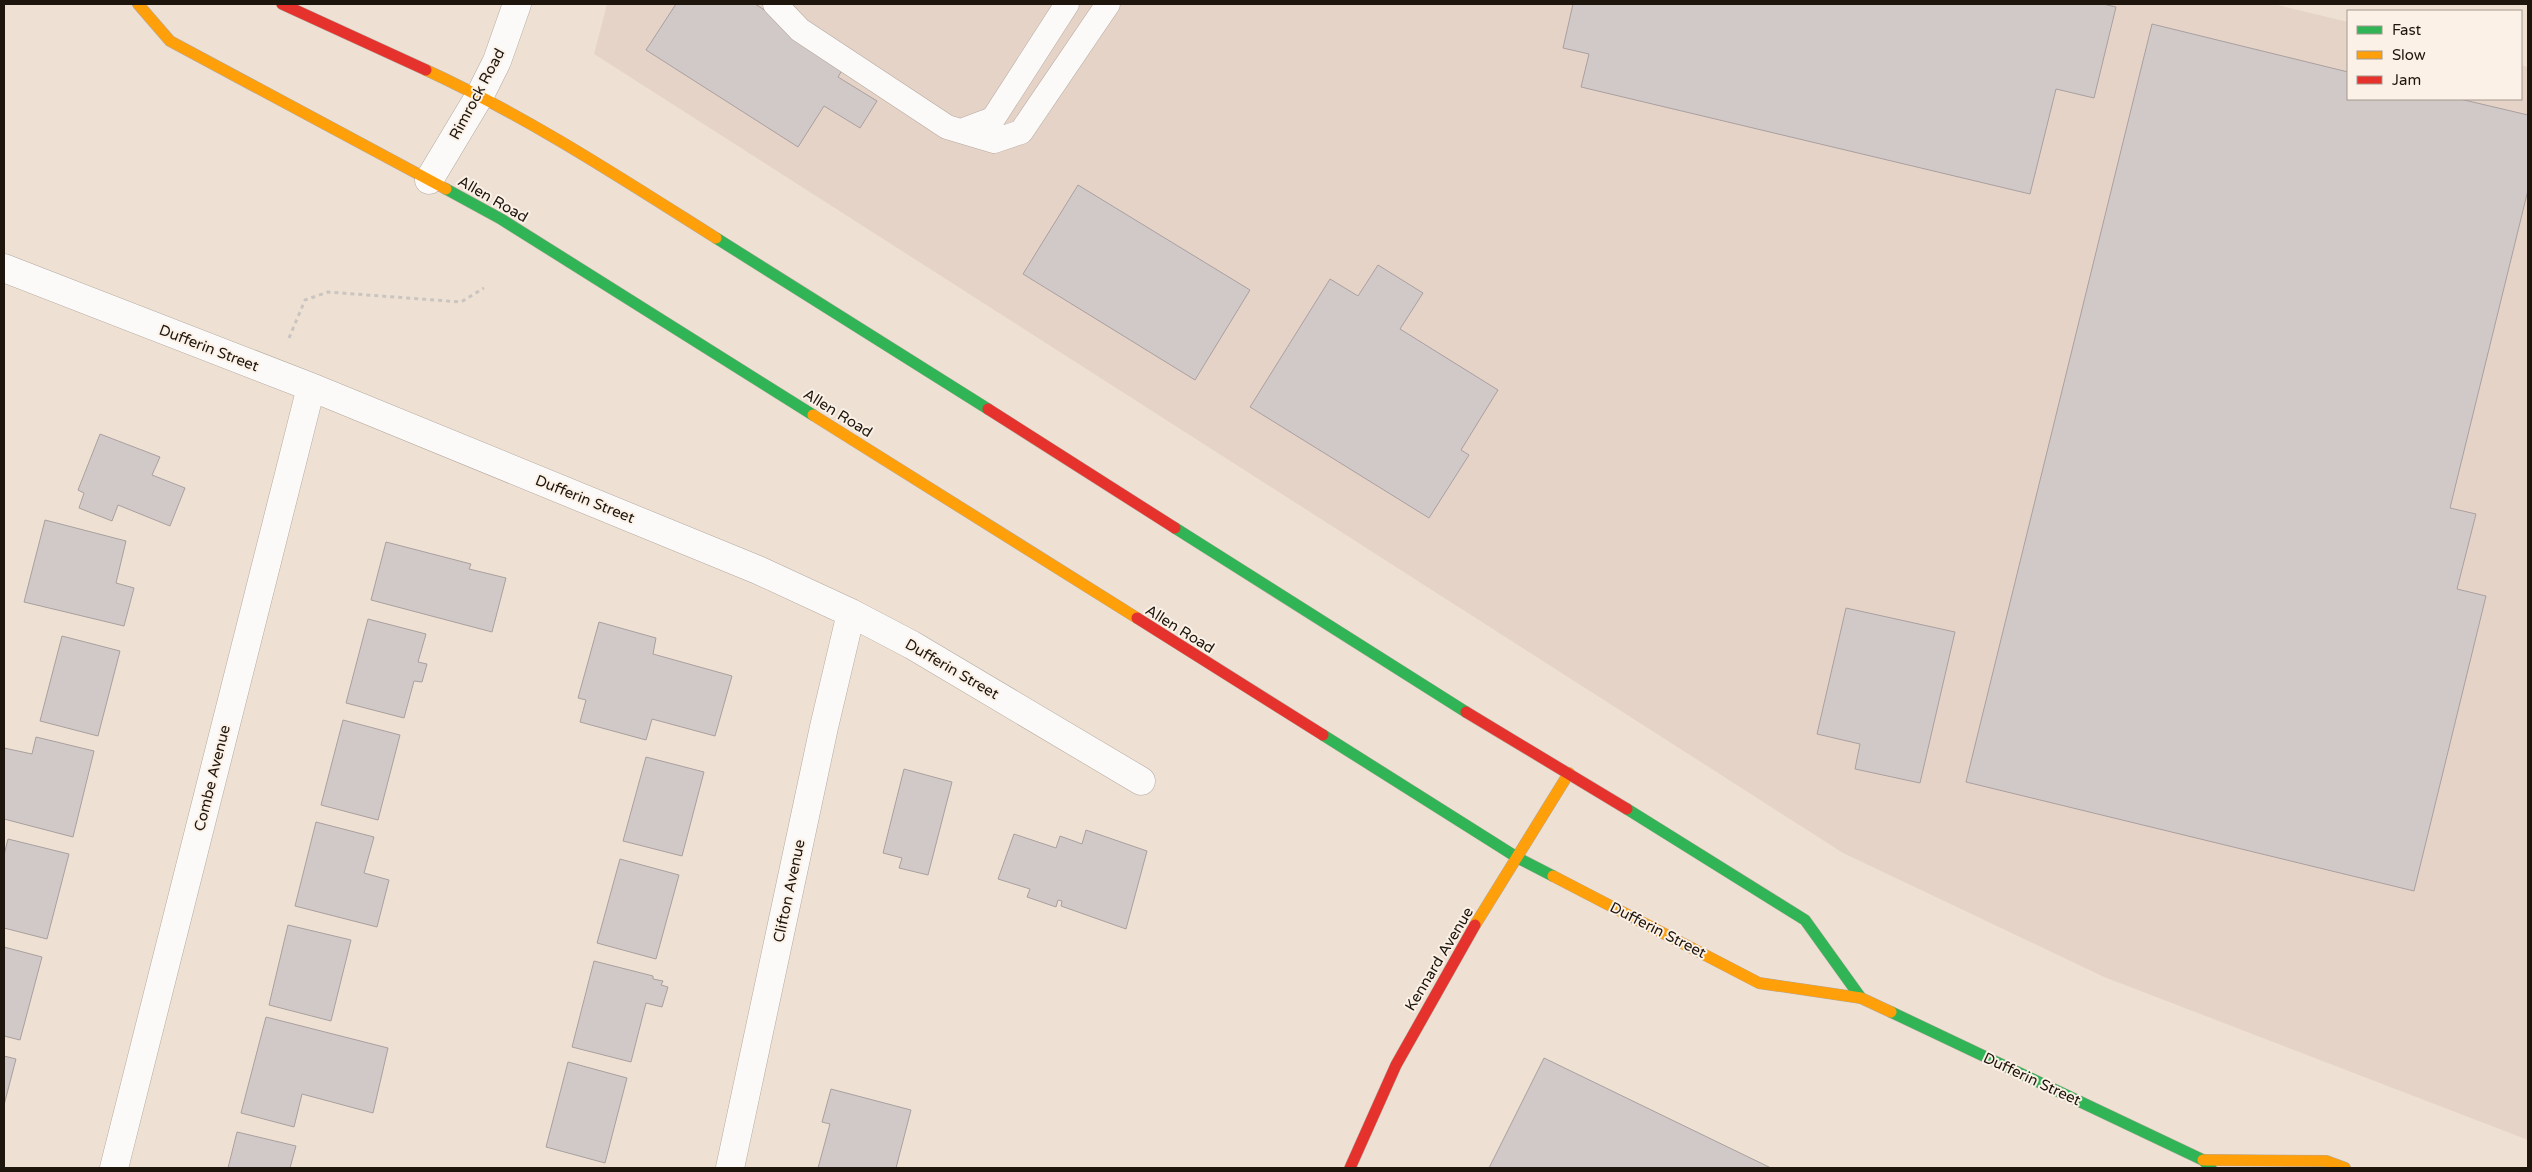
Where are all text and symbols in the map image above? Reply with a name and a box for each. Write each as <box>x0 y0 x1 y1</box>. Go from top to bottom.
legend <box>2347 10 2522 100</box>
text: Fast <box>2392 21 2422 39</box>
street label: Rimrock Road <box>445 45 509 143</box>
text: Slow <box>2392 46 2426 64</box>
text: Jam <box>2392 71 2421 89</box>
street label: Allen Road <box>455 172 531 226</box>
street label: Dufferin Street <box>157 321 262 375</box>
street label: Allen Road <box>800 385 876 441</box>
street label: Dufferin Street <box>533 471 637 527</box>
street label: Allen Road <box>1142 601 1218 657</box>
street label: Dufferin Street <box>902 635 1002 703</box>
street label: Combe Avenue <box>190 723 234 833</box>
street label: Clifton Avenue <box>769 838 809 944</box>
street label: Dufferin Street <box>1607 898 1709 962</box>
street label: Kennard Avenue <box>1401 904 1477 1014</box>
street label: Dufferin Street <box>1980 1049 2084 1110</box>

